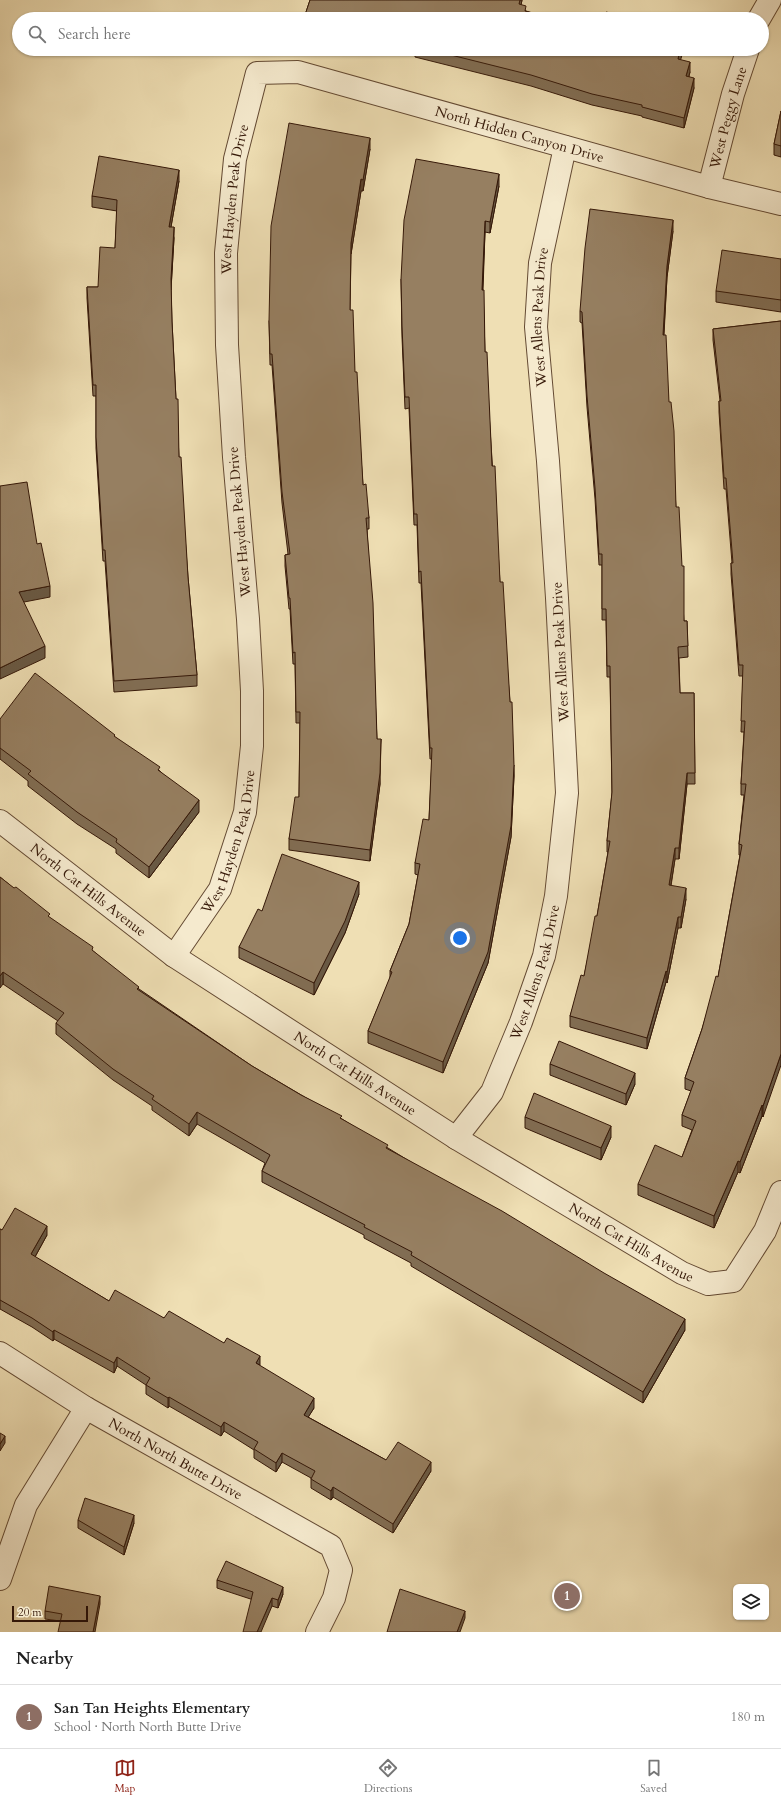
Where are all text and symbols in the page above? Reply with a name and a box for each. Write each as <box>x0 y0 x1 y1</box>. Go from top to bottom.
search box <box>12 12 769 56</box>
icon: search <box>26 23 48 45</box>
text: Search here <box>58 24 131 44</box>
street label: West Peggy Lane <box>705 64 752 172</box>
street label: North Hidden Canyon Drive <box>433 102 606 167</box>
street label: West Hayden Peak Drive <box>217 122 254 275</box>
street label: West Allens Peak Drive <box>527 245 553 389</box>
street label: West Hayden Peak Drive <box>223 446 256 599</box>
street label: West Allens Peak Drive <box>547 581 574 724</box>
street label: West Hayden Peak Drive <box>196 769 259 918</box>
street label: North Cat Hills Avenue <box>26 839 150 941</box>
street label: West Allens Peak Drive <box>505 903 564 1044</box>
your location <box>450 928 470 948</box>
street label: North Cat Hills Avenue <box>290 1027 420 1120</box>
street label: North Cat Hills Avenue <box>565 1199 697 1287</box>
street label: North North Butte Drive <box>105 1414 246 1504</box>
pin: 1 <box>554 1581 580 1611</box>
map controls <box>733 1584 769 1620</box>
button: layers <box>733 1584 769 1620</box>
scale bar <box>12 1604 88 1623</box>
text: 20 m <box>18 1605 42 1620</box>
text: Nearby <box>16 1647 73 1670</box>
text: San Tan Heights Elementary <box>54 1698 250 1718</box>
text: 1 <box>26 1708 32 1726</box>
text: 180 m <box>731 1708 765 1726</box>
text: School · North North Butte Drive <box>54 1718 241 1736</box>
tab: Map <box>114 1757 136 1796</box>
tab: Directions <box>364 1757 412 1796</box>
tab: Saved <box>640 1757 667 1796</box>

